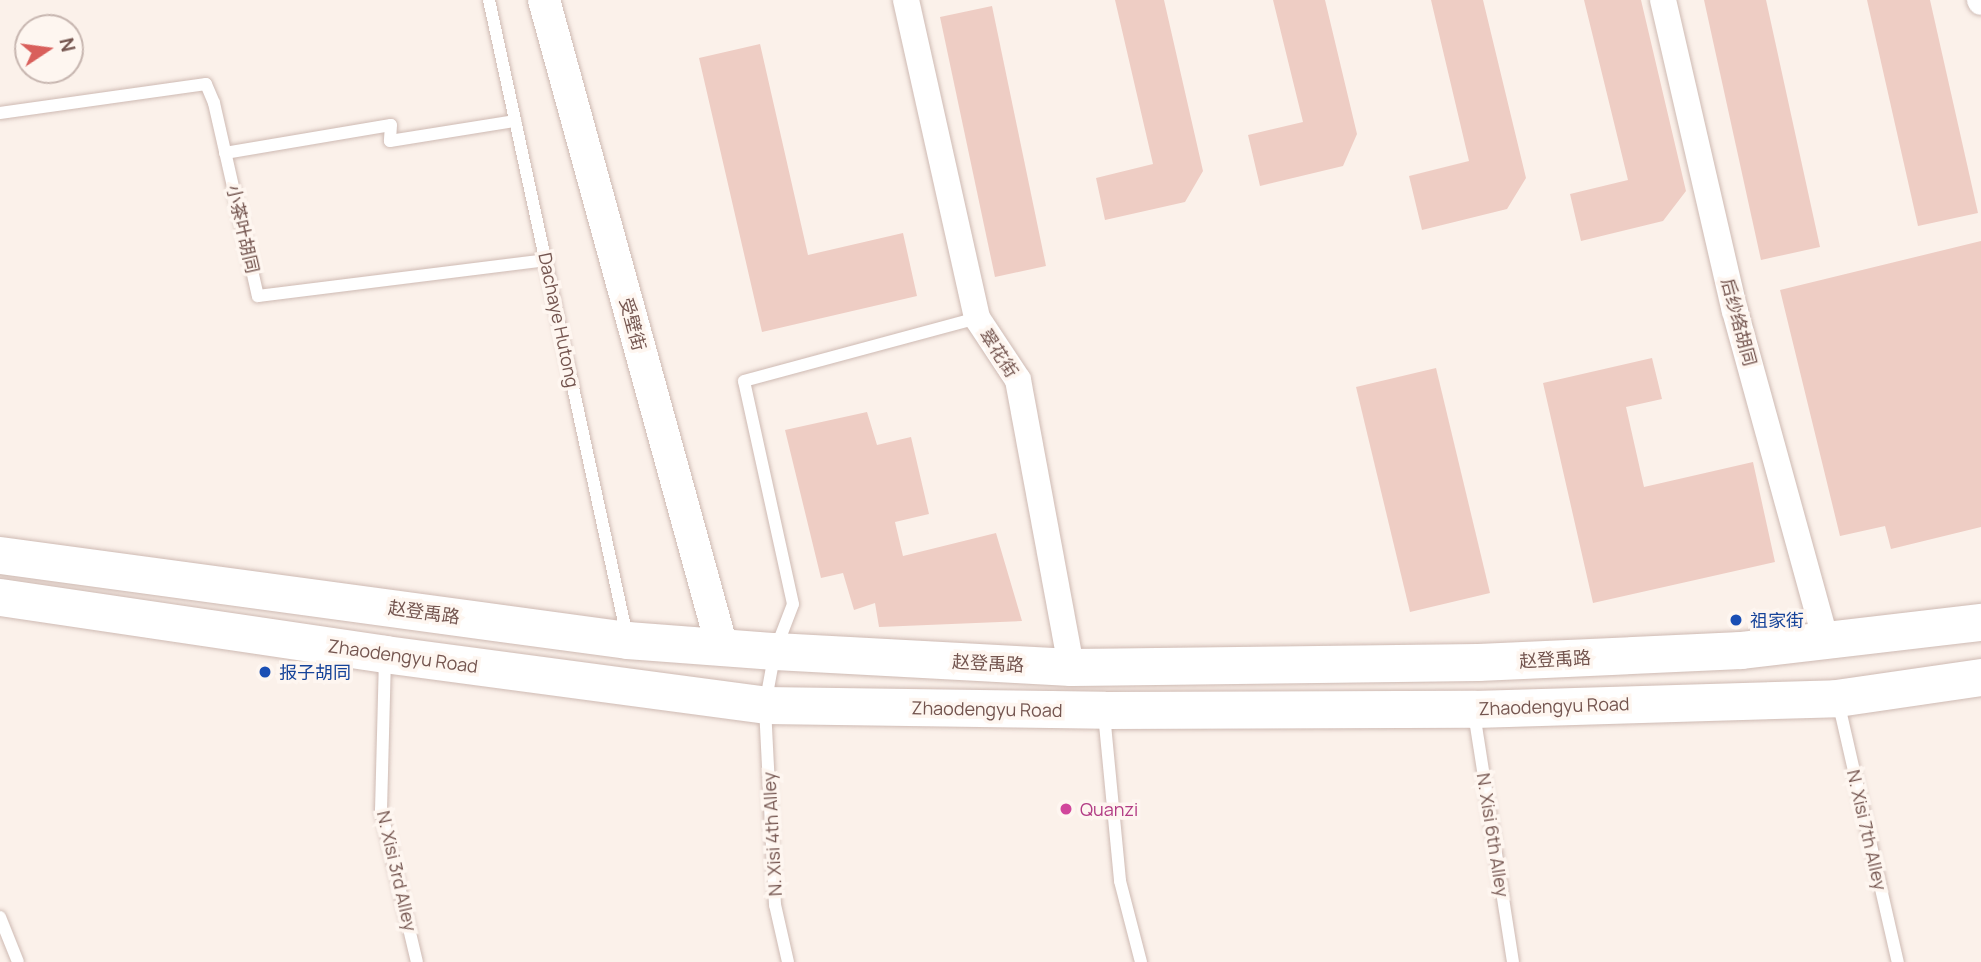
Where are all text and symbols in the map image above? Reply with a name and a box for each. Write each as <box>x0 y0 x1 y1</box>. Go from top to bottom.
north arrow <box>14 14 84 84</box>
text: N <box>53 35 82 54</box>
street label: 小茶叶胡同 <box>222 183 264 275</box>
street label: Dachaye Hutong <box>534 251 584 389</box>
street label: 后纱络胡同 <box>1717 276 1761 368</box>
street label: 受壁街 <box>616 295 650 353</box>
street label: 翠花街 <box>975 324 1023 382</box>
street label: 赵登禹路 <box>387 596 461 628</box>
place label: 祖家街 <box>1750 609 1804 631</box>
marker: 祖家街 <box>1728 612 1744 628</box>
street label: Zhaodengyu Road <box>327 635 479 677</box>
street label: 赵登禹路 <box>1518 646 1592 672</box>
street label: 赵登禹路 <box>951 650 1025 676</box>
place label: 报子胡同 <box>279 661 351 683</box>
marker: 报子胡同 <box>257 664 273 680</box>
street label: Zhaodengyu Road <box>1478 693 1630 719</box>
street label: Zhaodengyu Road <box>911 697 1063 721</box>
street label: N. Xisi 7th Alley <box>1843 768 1891 892</box>
street label: N. Xisi 4th Alley <box>758 771 786 897</box>
street label: N. Xisi 6th Alley <box>1473 771 1513 899</box>
place label: Quanzi <box>1080 798 1138 820</box>
marker: Quanzi <box>1058 801 1074 817</box>
street label: N. Xisi 3rd Alley <box>373 809 421 933</box>

